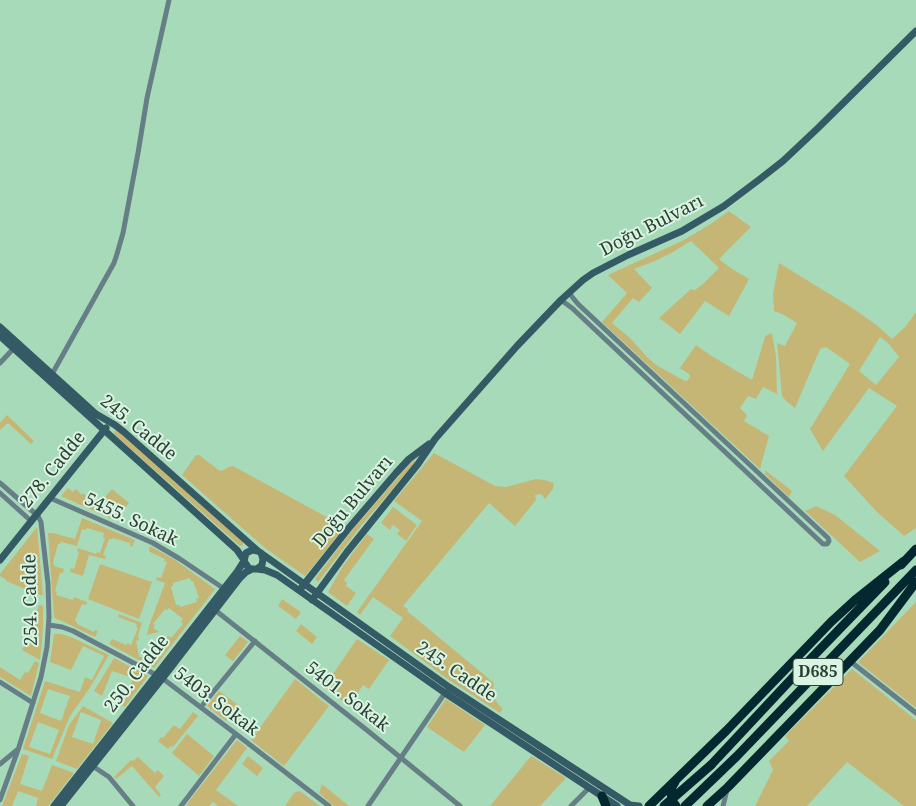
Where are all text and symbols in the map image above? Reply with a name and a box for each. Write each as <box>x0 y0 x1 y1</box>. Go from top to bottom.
street label: Doğu Bulvarı <box>597 191 707 261</box>
street label: 245. Cadde <box>95 391 181 465</box>
street label: 278. Cadde <box>16 427 90 513</box>
street label: Doğu Bulvarı <box>308 452 398 552</box>
street label: 5455. Sokak <box>81 489 181 551</box>
street label: 254. Cadde <box>19 554 43 646</box>
street label: 250. Cadde <box>100 631 174 717</box>
street label: 245. Cadde <box>412 637 500 707</box>
street label: 5401. Sokak <box>301 657 393 737</box>
road number: D685 <box>793 659 843 686</box>
street label: 5403. Sokak <box>169 663 263 741</box>

